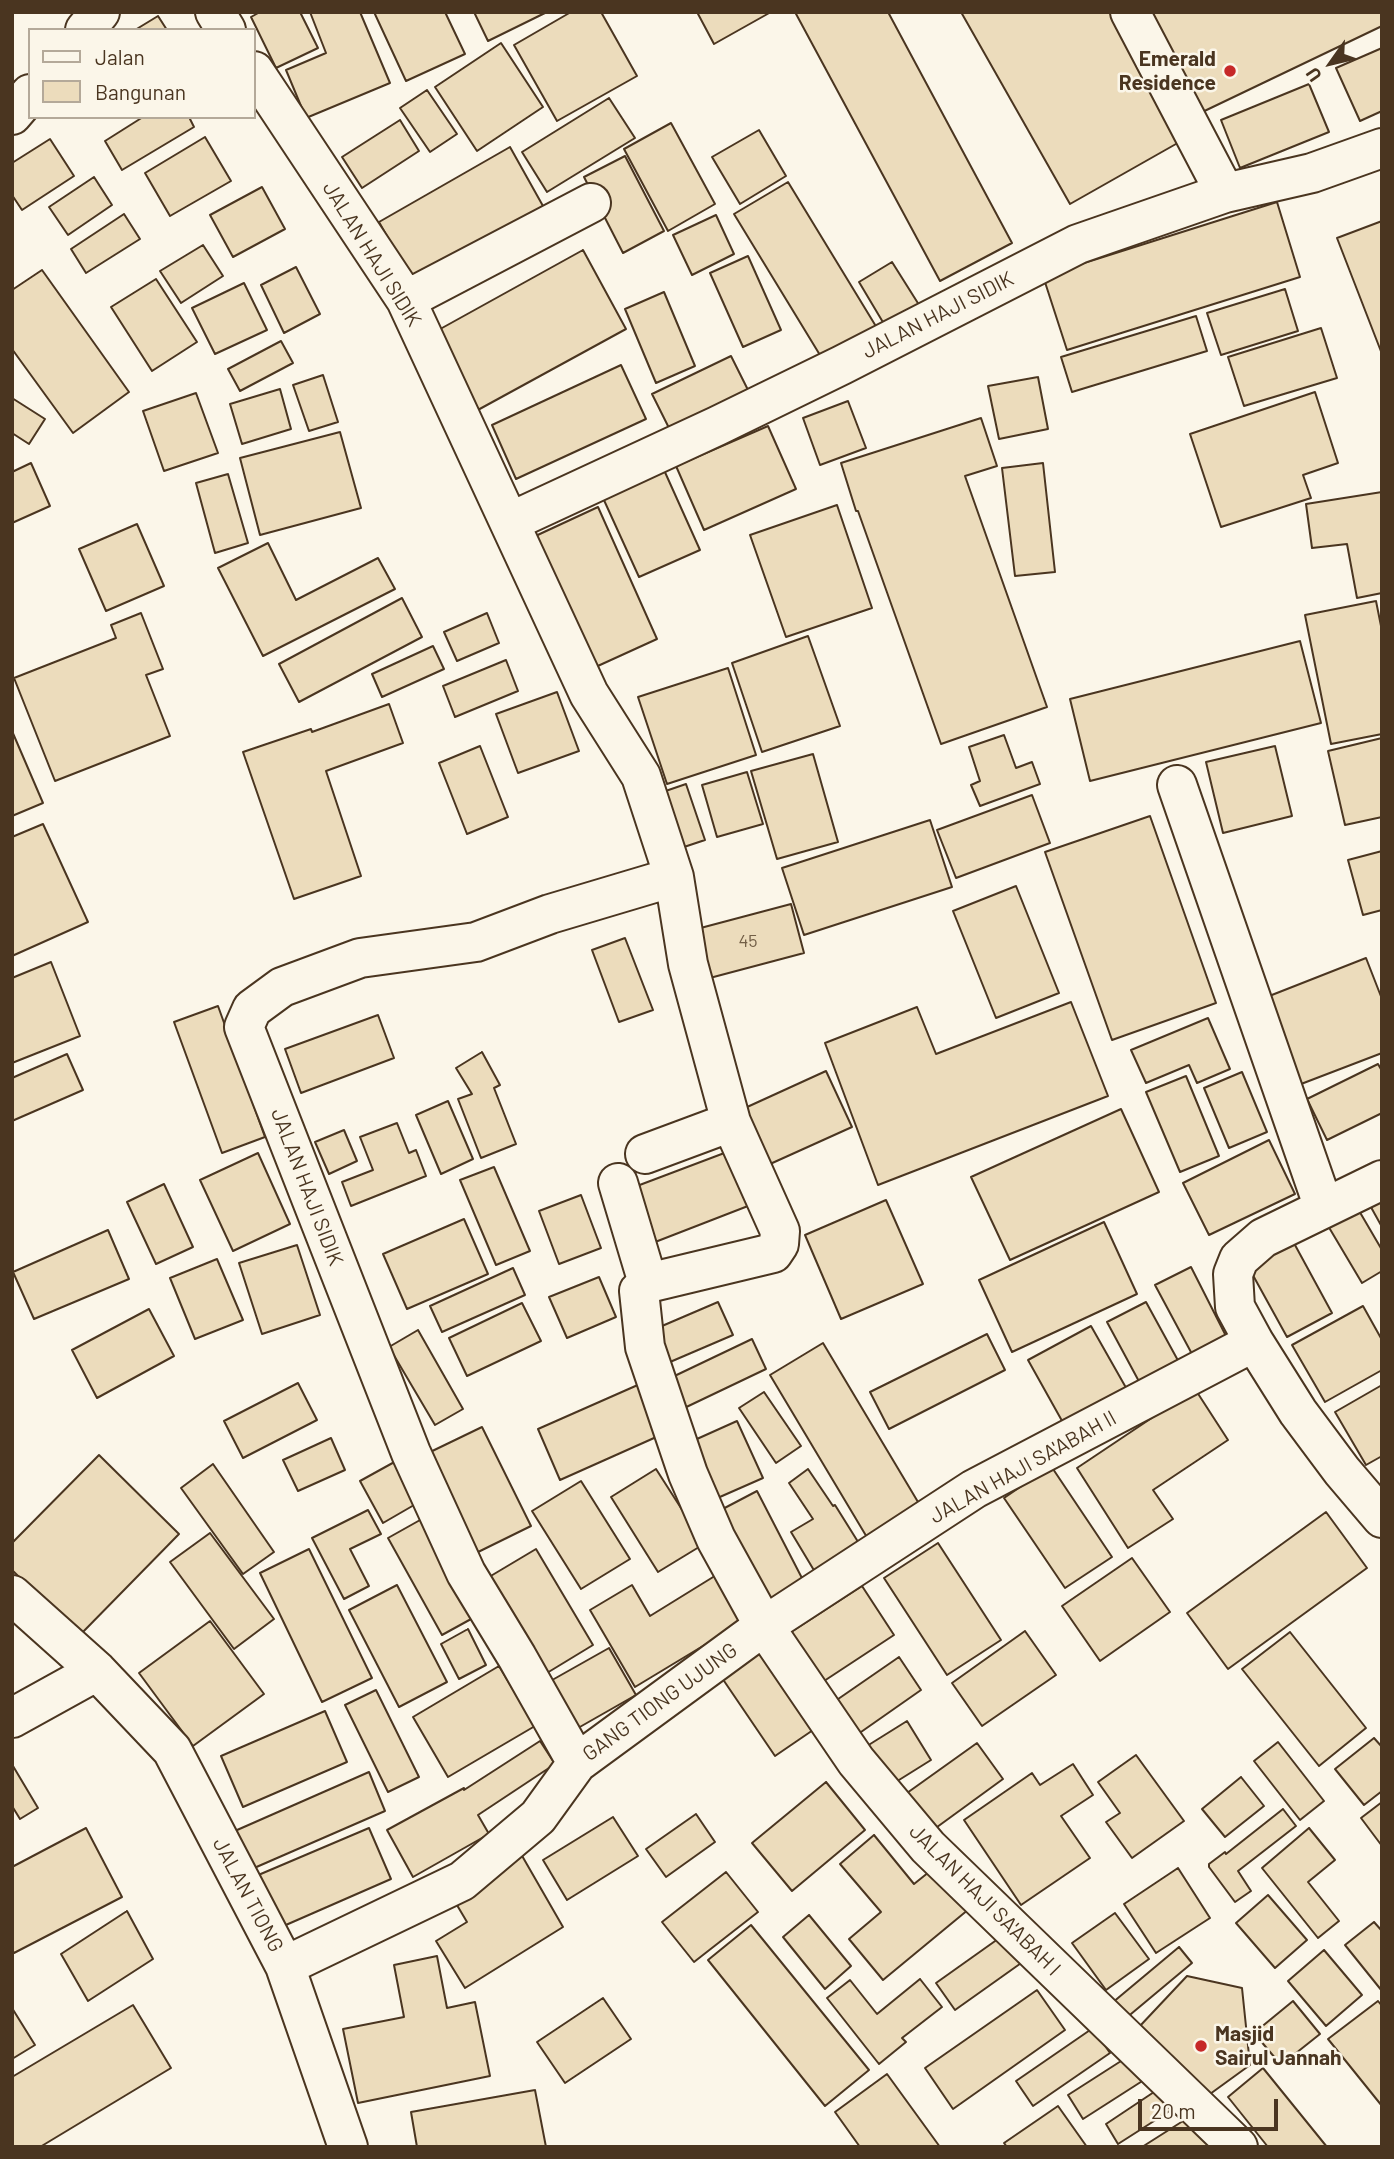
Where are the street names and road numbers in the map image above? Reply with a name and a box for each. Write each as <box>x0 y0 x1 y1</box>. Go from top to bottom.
street label: JALAN HAJI SIDIK <box>317 177 427 331</box>
street label: JALAN HAJI SIDIK <box>858 266 1018 364</box>
street label: JALAN HAJI SIDIK <box>265 1105 349 1269</box>
street label: JALAN HAJI SA'ABAH II <box>925 1405 1121 1529</box>
street label: GANG TIONG UJUNG <box>578 1637 742 1767</box>
street label: JALAN HAJI SA'ABAH I <box>904 1819 1066 1981</box>
street label: JALAN TIONG <box>207 1833 289 1957</box>

